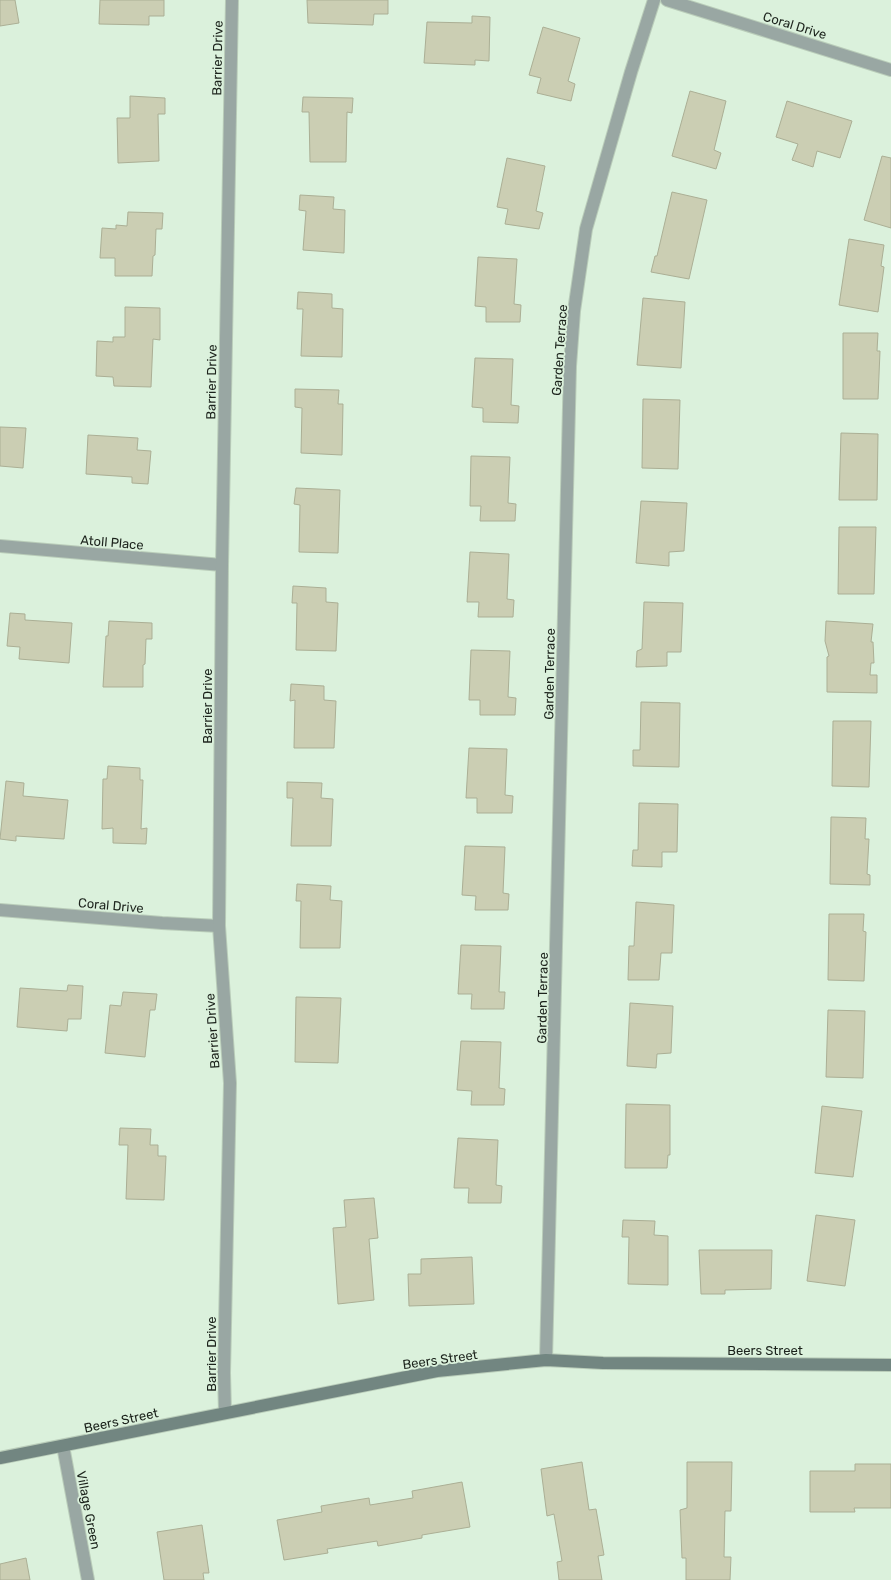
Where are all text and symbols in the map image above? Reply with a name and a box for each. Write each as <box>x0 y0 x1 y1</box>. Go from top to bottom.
street label: Coral Drive <box>761 9 828 42</box>
street label: Barrier Drive <box>209 20 226 96</box>
street label: Garden Terrace <box>549 304 570 396</box>
street label: Barrier Drive <box>203 344 220 420</box>
street label: Atoll Place <box>80 532 144 553</box>
street label: Garden Terrace <box>541 628 558 720</box>
street label: Barrier Drive <box>200 668 215 744</box>
street label: Coral Drive <box>78 895 144 916</box>
street label: Garden Terrace <box>534 952 551 1044</box>
street label: Barrier Drive <box>202 993 223 1069</box>
street label: Barrier Drive <box>204 1316 219 1392</box>
street label: Beers Street <box>727 1343 803 1358</box>
street label: Beers Street <box>402 1347 479 1372</box>
street label: Beers Street <box>83 1405 160 1436</box>
street label: Village Green <box>73 1470 103 1551</box>

